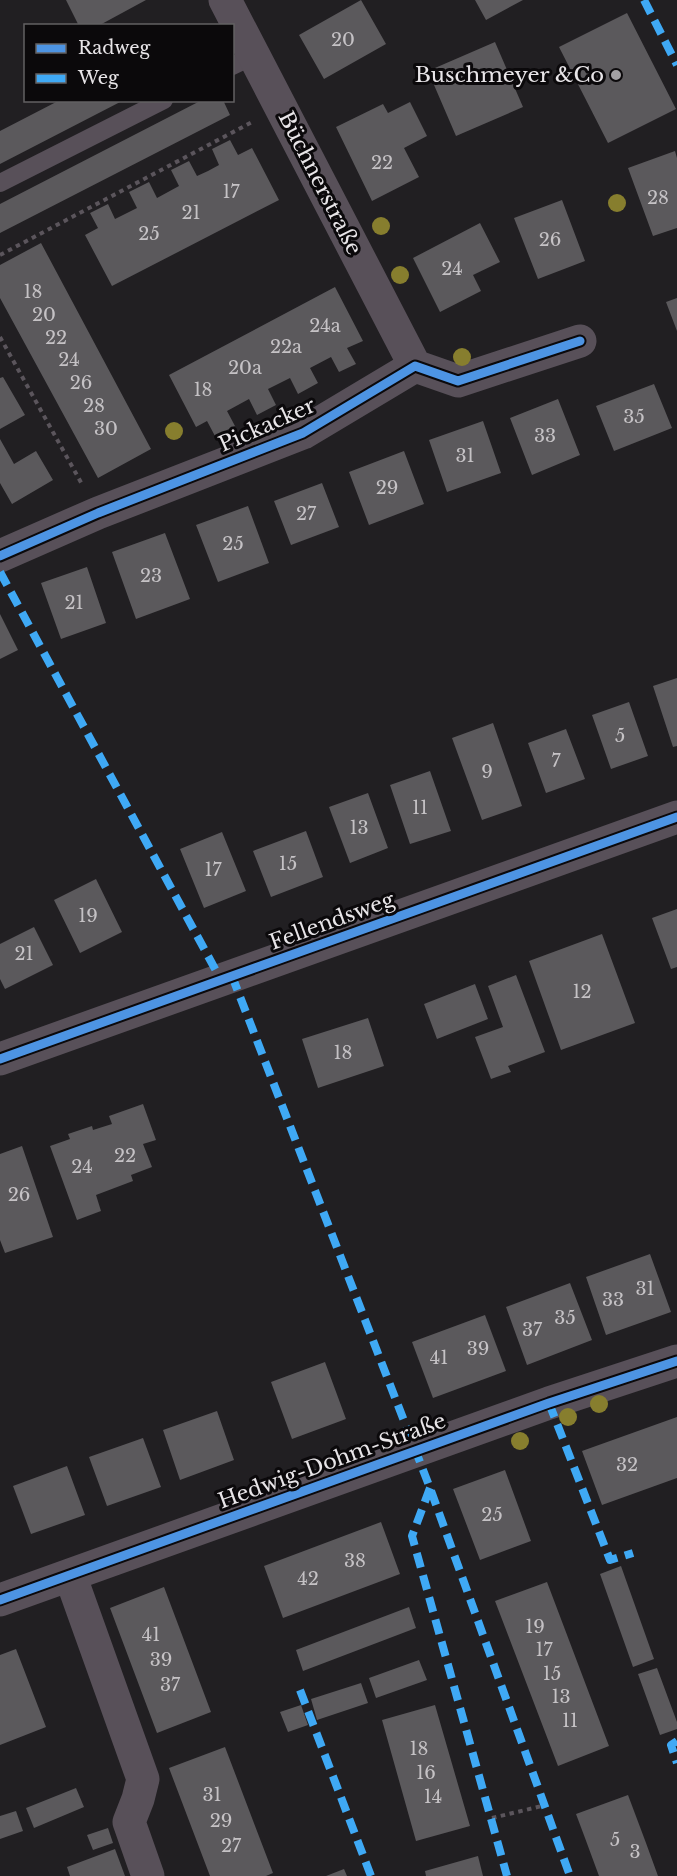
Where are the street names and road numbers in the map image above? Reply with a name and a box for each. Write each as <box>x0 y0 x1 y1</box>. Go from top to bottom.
street label: Büchnerstraße <box>273 107 367 259</box>
street label: Pickacker <box>215 392 319 458</box>
street label: Fellendsweg <box>266 886 398 956</box>
street label: Hedwig-Dohm-Straße <box>215 1408 449 1514</box>

